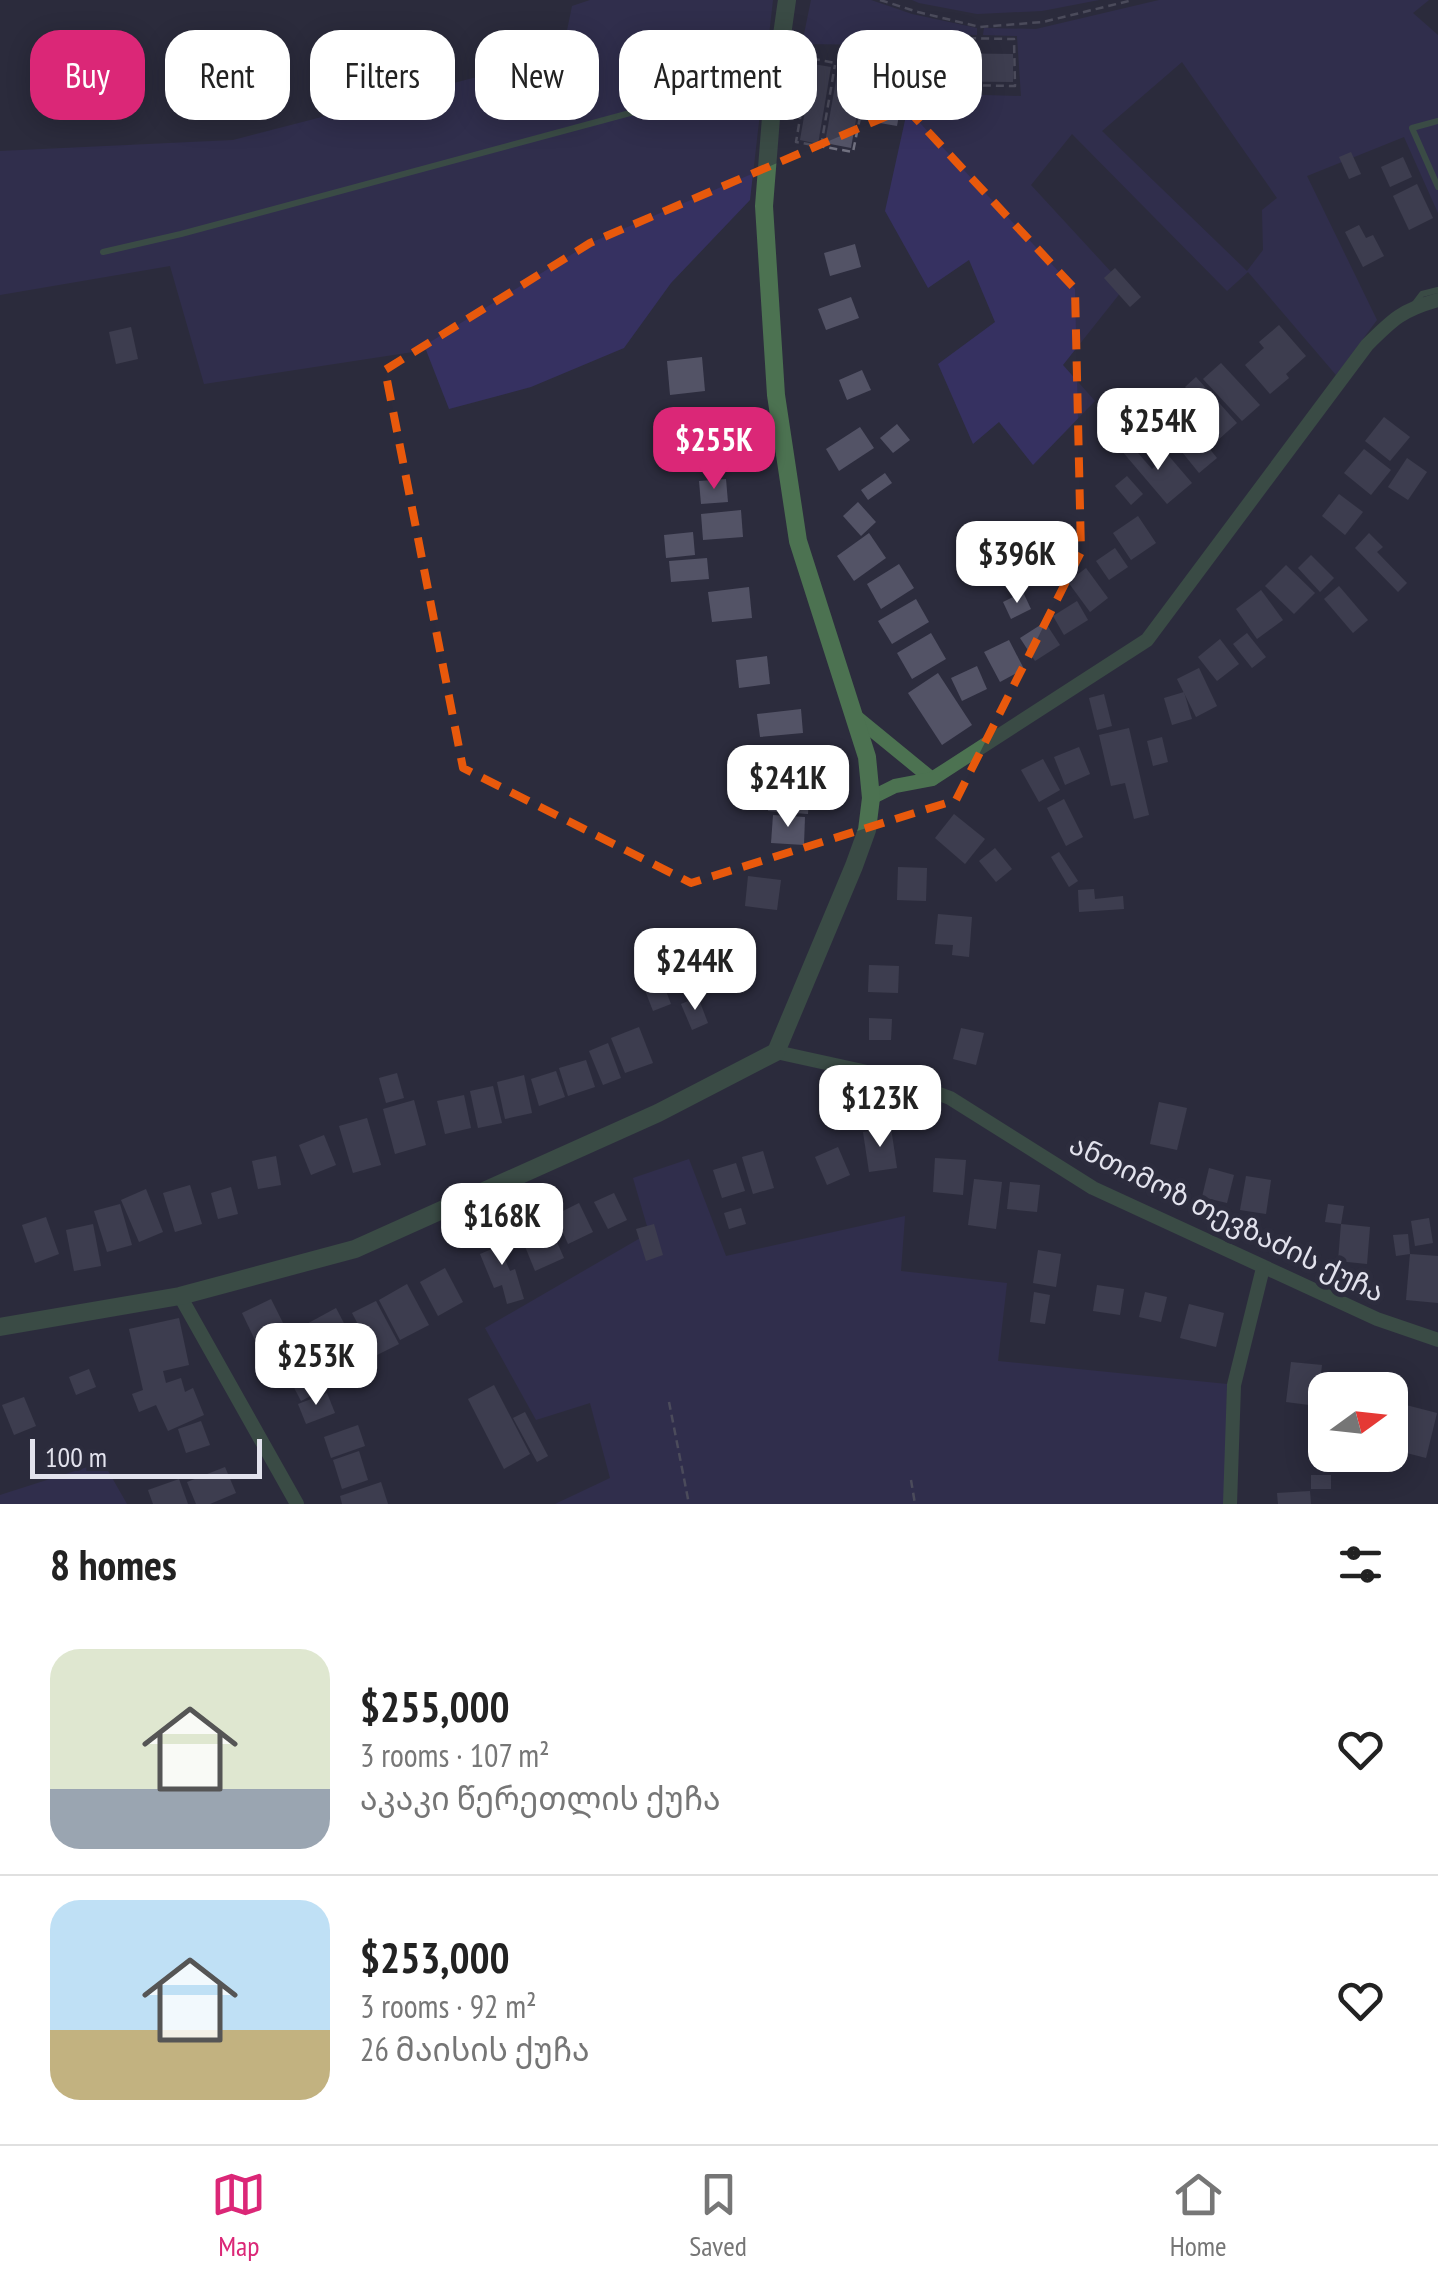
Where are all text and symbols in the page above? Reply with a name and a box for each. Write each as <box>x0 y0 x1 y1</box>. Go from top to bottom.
chip: Buy <box>30 30 145 120</box>
chip: Rent <box>165 30 290 120</box>
chip: Filters <box>310 30 455 120</box>
chip: New <box>475 30 599 120</box>
chip: Apartment <box>619 30 817 120</box>
chip: House <box>837 30 982 120</box>
pin: $254K <box>1088 388 1228 473</box>
text: $254K <box>1119 399 1197 441</box>
pin: $255K <box>644 407 784 492</box>
text: $255K <box>675 418 753 460</box>
pin: $396K <box>947 521 1087 606</box>
text: $396K <box>978 532 1056 574</box>
pin: $241K <box>718 745 858 830</box>
text: $241K <box>749 756 827 798</box>
pin: $244K <box>625 928 765 1013</box>
text: $244K <box>656 939 734 981</box>
pin: $123K <box>810 1065 950 1150</box>
text: $123K <box>841 1076 919 1118</box>
street label: ანთიმოზ თევზაძის ქუჩა <box>1064 1125 1391 1310</box>
pin: $168K <box>432 1183 572 1268</box>
text: $168K <box>463 1194 541 1236</box>
pin: $253K <box>246 1323 386 1408</box>
text: $253K <box>277 1334 355 1376</box>
north arrow <box>1308 1372 1408 1472</box>
map controls <box>1308 1372 1408 1472</box>
scale bar <box>30 1434 262 1478</box>
text: 100 m <box>45 1438 107 1475</box>
text: 8 homes <box>50 1537 177 1592</box>
icon: filters <box>1333 1537 1388 1592</box>
text: $255,000 <box>360 1679 510 1734</box>
icon: home <box>130 1689 250 1809</box>
icon: heart <box>1333 1722 1388 1777</box>
text: 3 rooms · 107 m² <box>360 1734 550 1776</box>
text: აკაკი წერეთლის ქუჩა <box>360 1777 721 1819</box>
text: $253,000 <box>360 1930 510 1985</box>
icon: home <box>130 1940 250 2060</box>
icon: heart <box>1333 1973 1388 2028</box>
text: 3 rooms · 92 m² <box>360 1985 537 2027</box>
text: 26 მაისის ქუჩა <box>360 2028 590 2070</box>
tab: Map <box>211 2167 266 2264</box>
tab: Saved <box>689 2167 747 2264</box>
tab: Home <box>1170 2167 1227 2264</box>

